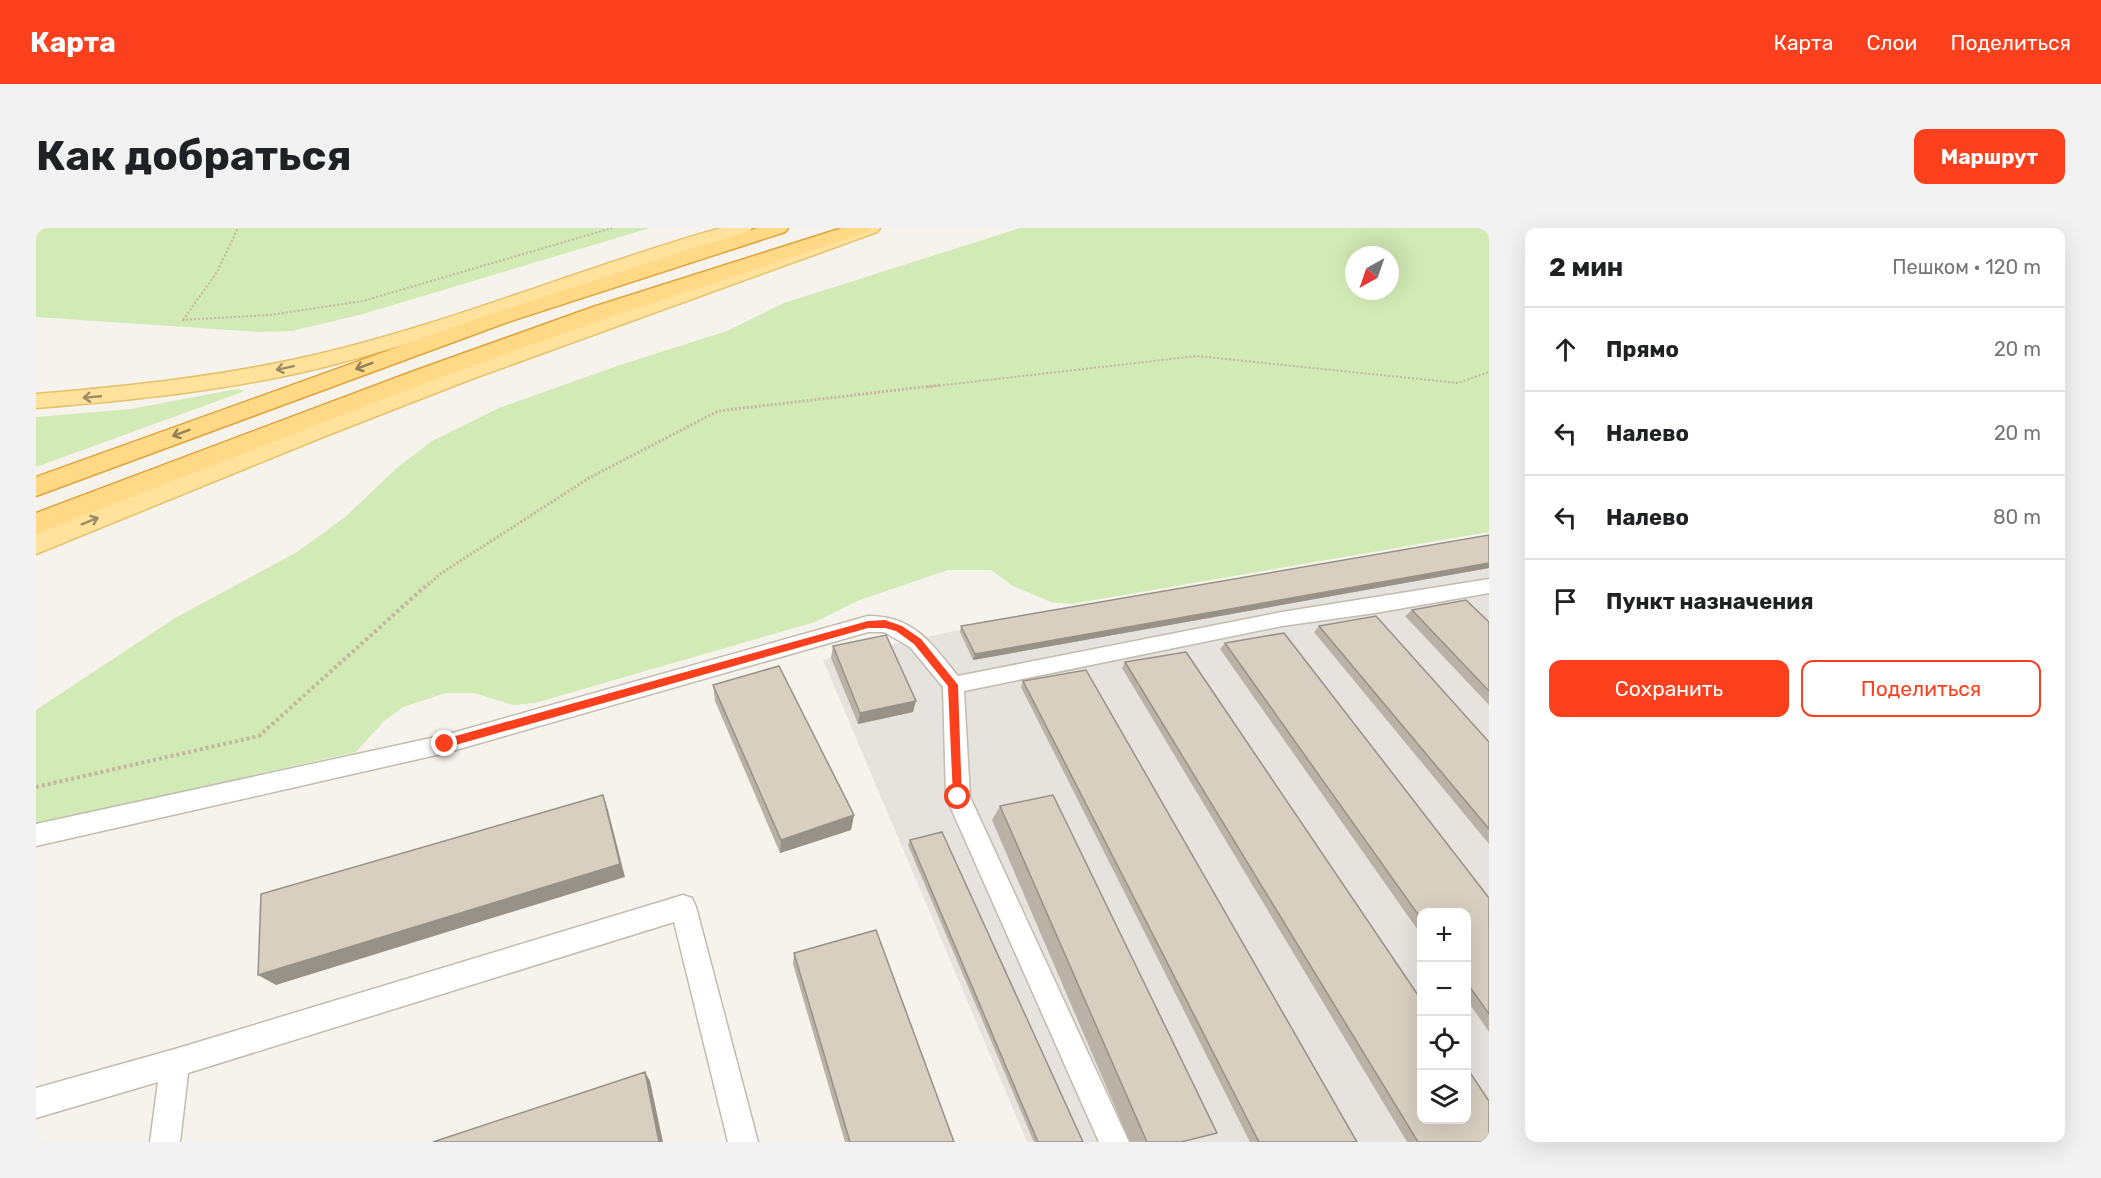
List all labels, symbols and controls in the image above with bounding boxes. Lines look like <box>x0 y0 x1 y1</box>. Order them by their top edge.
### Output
text: Карта <box>30 26 116 59</box>
text: Карта <box>1773 30 1833 55</box>
text: Слои <box>1866 30 1917 55</box>
text: Поделиться <box>1950 30 2071 55</box>
button: Маршрут <box>1914 129 2065 184</box>
text: Как добраться <box>36 131 352 181</box>
north arrow <box>1345 246 1399 300</box>
text: 2 мин <box>1549 252 1623 283</box>
text: Пешком · 120 m <box>1892 255 2041 279</box>
icon: ahead <box>1549 333 1582 366</box>
text: Прямо <box>1606 336 1679 363</box>
text: 20 m <box>1994 337 2041 361</box>
one-way arrow <box>355 362 374 373</box>
one-way arrow <box>275 363 295 374</box>
one-way arrow <box>83 392 102 403</box>
icon: left <box>1549 417 1582 450</box>
text: Налево <box>1606 420 1689 447</box>
text: 20 m <box>1994 421 2041 445</box>
one-way arrow <box>172 428 191 439</box>
icon: left <box>1549 501 1582 534</box>
text: Налево <box>1606 504 1689 531</box>
text: 80 m <box>1993 505 2041 529</box>
one-way arrow <box>80 515 99 526</box>
icon: arrive <box>1549 585 1582 618</box>
text: Пункт назначения <box>1606 588 1814 615</box>
button: Сохранить <box>1549 660 1789 717</box>
button: Поделиться <box>1801 660 2041 717</box>
route end <box>431 730 457 756</box>
route start <box>944 783 970 809</box>
map controls <box>1417 908 1471 1124</box>
button: + <box>1417 908 1471 962</box>
button: − <box>1417 962 1471 1016</box>
button: locate <box>1417 1016 1471 1070</box>
button: layers <box>1417 1070 1471 1124</box>

